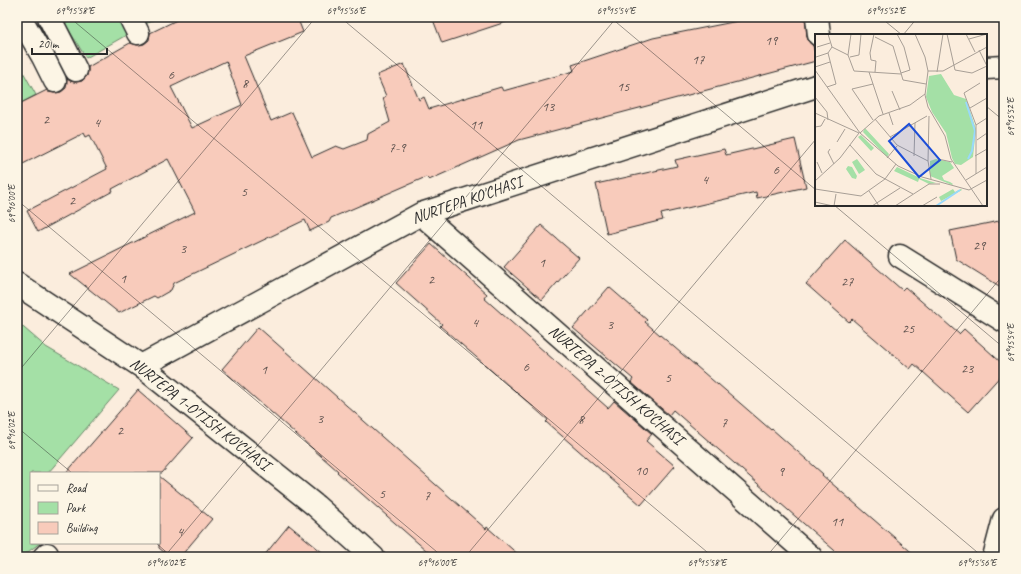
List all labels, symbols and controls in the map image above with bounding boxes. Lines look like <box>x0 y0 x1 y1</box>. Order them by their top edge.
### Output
text: 69°15'58"E <box>56 4 96 17</box>
text: 69°15'56"E <box>327 4 367 17</box>
text: 69°15'54"E <box>597 4 637 17</box>
text: 69°15'52"E <box>867 4 907 17</box>
scale bar <box>32 30 107 56</box>
house number: 19 <box>765 32 779 49</box>
inset map <box>815 34 987 206</box>
text: 20 m <box>38 36 60 52</box>
house number: 17 <box>692 51 705 68</box>
house number: 6 <box>168 66 175 83</box>
house number: 8 <box>242 75 250 92</box>
house number: 15 <box>617 78 630 95</box>
text: 69°15'52"E <box>1004 96 1017 136</box>
house number: 13 <box>542 98 556 115</box>
house number: 2 <box>43 111 51 128</box>
house number: 4 <box>94 114 102 131</box>
house number: 11 <box>470 116 483 133</box>
house number: 7-9 <box>388 139 407 156</box>
house number: 6 <box>773 161 780 178</box>
street label: NURTEPA KO'CHASI <box>409 171 528 228</box>
house number: 4 <box>702 171 710 188</box>
text: 69°16'00"E <box>5 183 18 223</box>
house number: 5 <box>241 183 248 200</box>
house number: 2 <box>69 192 77 209</box>
house number: 29 <box>973 237 987 254</box>
house number: 3 <box>180 240 188 257</box>
house number: 1 <box>539 254 546 271</box>
house number: 1 <box>120 270 127 287</box>
house number: 2 <box>428 271 436 288</box>
house number: 27 <box>841 273 854 290</box>
house number: 4 <box>472 314 480 331</box>
house number: 3 <box>607 316 615 333</box>
house number: 25 <box>902 320 915 337</box>
street label: NURTEPA 2-O'TISH KO'CHASI <box>544 321 690 451</box>
text: 69°15'54"E <box>1004 322 1017 362</box>
street label: NURTEPA 1-O'TISH KO'CHASI <box>126 353 277 477</box>
house number: 6 <box>523 358 530 375</box>
house number: 23 <box>961 360 975 377</box>
house number: 1 <box>261 361 268 378</box>
house number: 5 <box>665 369 672 386</box>
text: 69°16'02"E <box>5 410 18 450</box>
house number: 3 <box>317 410 325 427</box>
house number: 8 <box>578 411 586 428</box>
house number: 7 <box>721 414 728 431</box>
house number: 2 <box>117 422 125 439</box>
house number: 10 <box>635 462 649 479</box>
house number: 9 <box>778 463 786 480</box>
legend <box>30 472 160 544</box>
text: Road <box>66 480 88 496</box>
house number: 5 <box>379 485 386 502</box>
house number: 7 <box>424 487 431 504</box>
text: Park <box>66 500 87 516</box>
house number: 11 <box>831 513 844 530</box>
text: Building <box>66 520 98 536</box>
house number: 4 <box>177 523 185 540</box>
text: 69°16'02"E <box>147 556 187 569</box>
text: 69°16'00"E <box>418 556 458 569</box>
text: 69°15'58"E <box>688 556 728 569</box>
text: 69°15'56"E <box>958 556 998 569</box>

